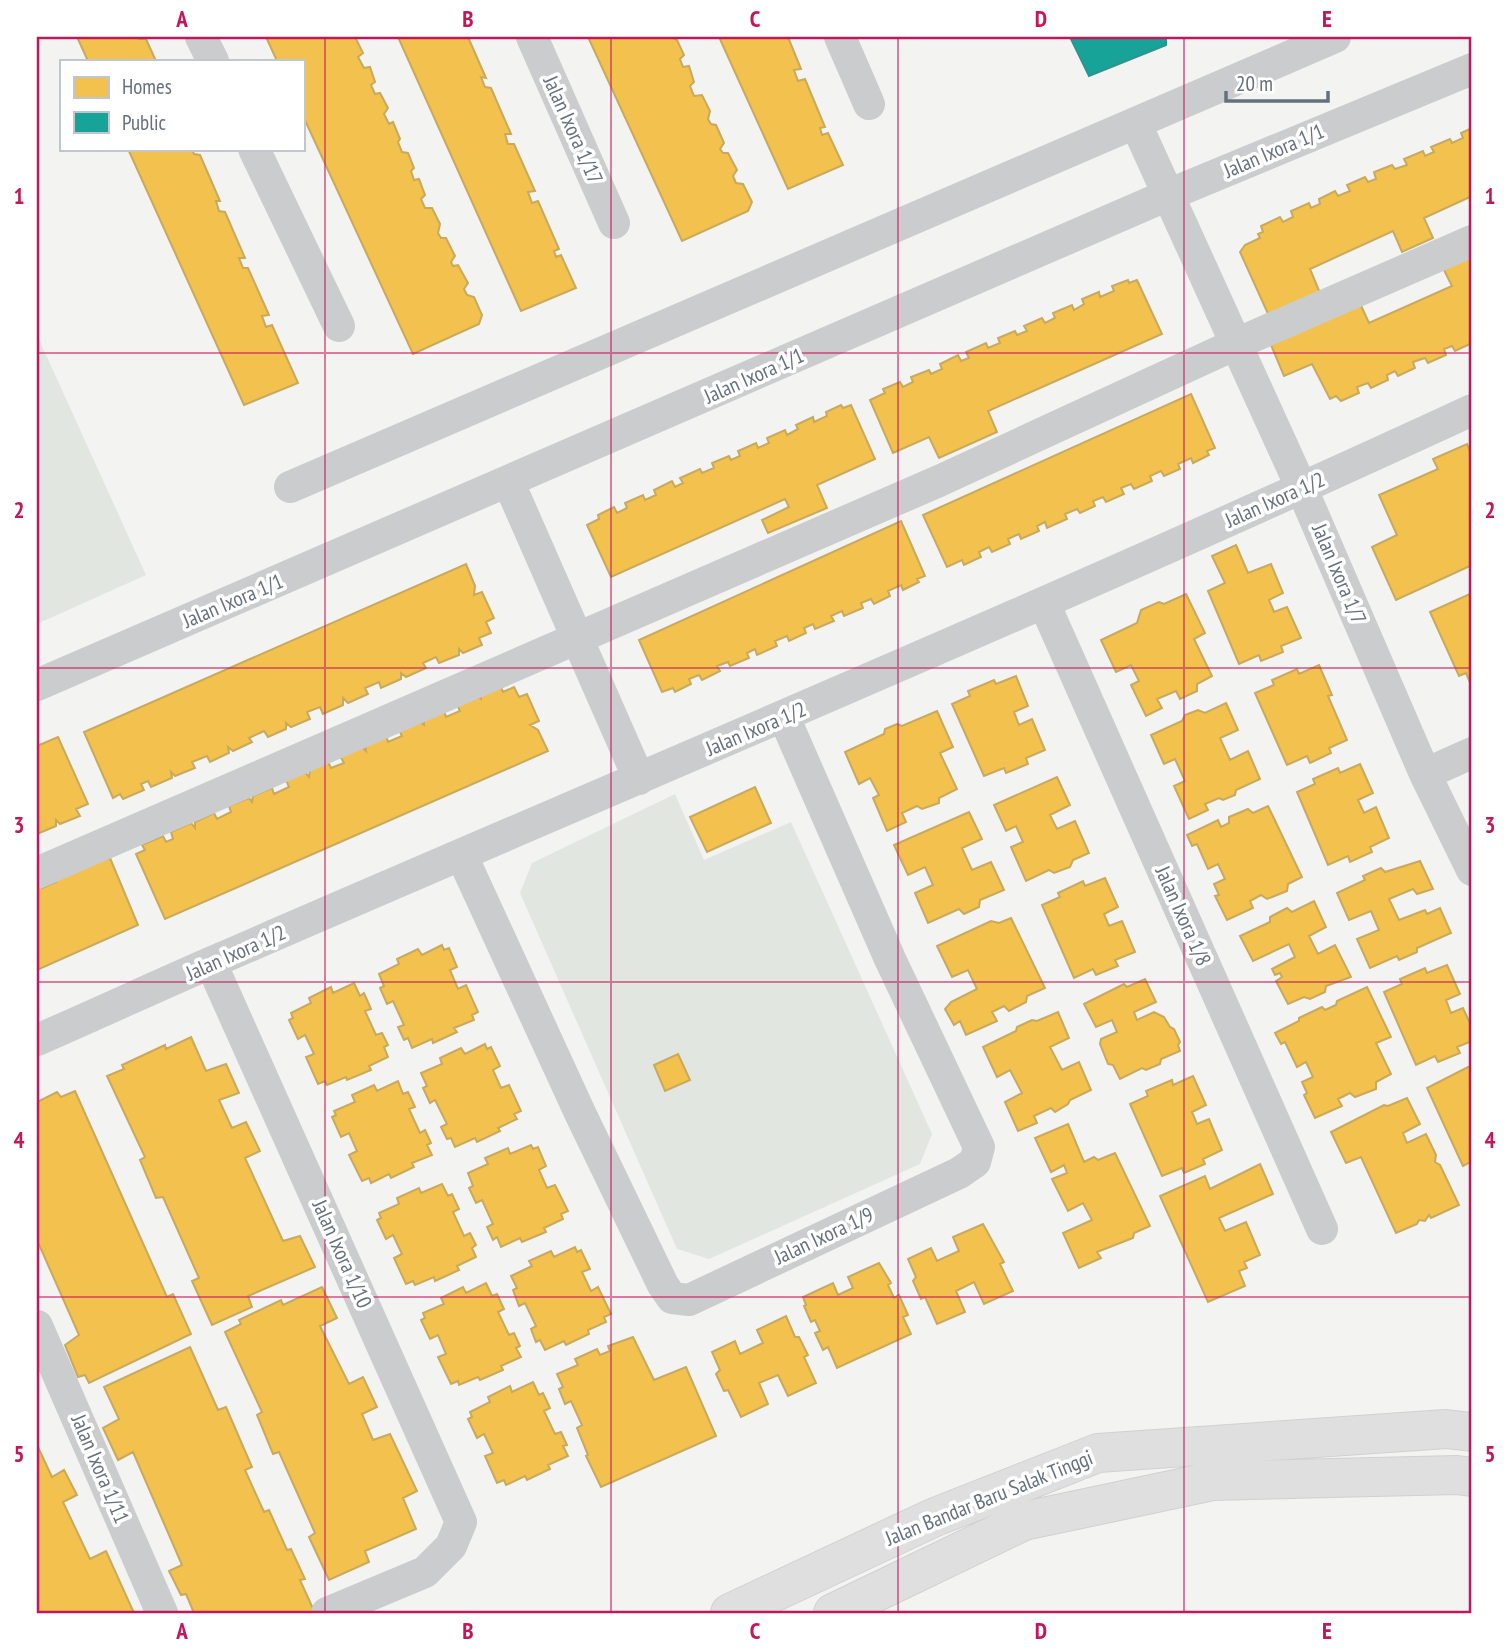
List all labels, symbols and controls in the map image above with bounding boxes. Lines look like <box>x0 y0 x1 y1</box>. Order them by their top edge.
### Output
text: A <box>175 4 188 33</box>
text: B <box>462 4 474 33</box>
text: C <box>750 4 761 33</box>
text: D <box>1035 4 1047 33</box>
text: E <box>1322 4 1332 33</box>
legend <box>60 60 304 150</box>
scale bar <box>1226 60 1327 104</box>
street label: Jalan Ixora 1/17 <box>537 70 609 188</box>
text: 20 m <box>1236 70 1273 97</box>
text: Homes <box>122 73 172 100</box>
text: Public <box>122 109 167 136</box>
street label: Jalan Ixora 1/1 <box>1219 117 1328 184</box>
text: 1 <box>14 181 25 210</box>
text: 1 <box>1485 181 1496 210</box>
street label: Jalan Ixora 1/1 <box>699 342 808 410</box>
street label: Jalan Ixora 1/2 <box>1220 466 1329 534</box>
text: 2 <box>14 495 25 524</box>
text: 2 <box>1485 495 1496 524</box>
street label: Jalan Ixora 1/7 <box>1306 519 1373 628</box>
street label: Jalan Ixora 1/1 <box>178 567 287 634</box>
street label: Jalan Ixora 1/2 <box>701 695 810 762</box>
text: 3 <box>14 810 25 839</box>
text: 3 <box>1485 810 1496 839</box>
street label: Jalan Ixora 1/8 <box>1149 861 1217 970</box>
street label: Jalan Ixora 1/2 <box>181 919 290 987</box>
text: 4 <box>14 1125 25 1154</box>
text: 4 <box>1485 1125 1496 1154</box>
street label: Jalan Ixora 1/10 <box>306 1194 378 1312</box>
street label: Jalan Ixora 1/9 <box>769 1201 878 1271</box>
street label: Jalan Ixora 1/11 <box>65 1409 136 1527</box>
text: 5 <box>14 1439 25 1468</box>
text: 5 <box>1485 1439 1496 1468</box>
street label: Jalan Bandar Baru Salak Tinggi <box>880 1444 1096 1552</box>
text: A <box>175 1616 188 1645</box>
text: B <box>462 1616 474 1645</box>
text: C <box>750 1616 761 1645</box>
text: D <box>1035 1616 1047 1645</box>
text: E <box>1322 1616 1332 1645</box>

